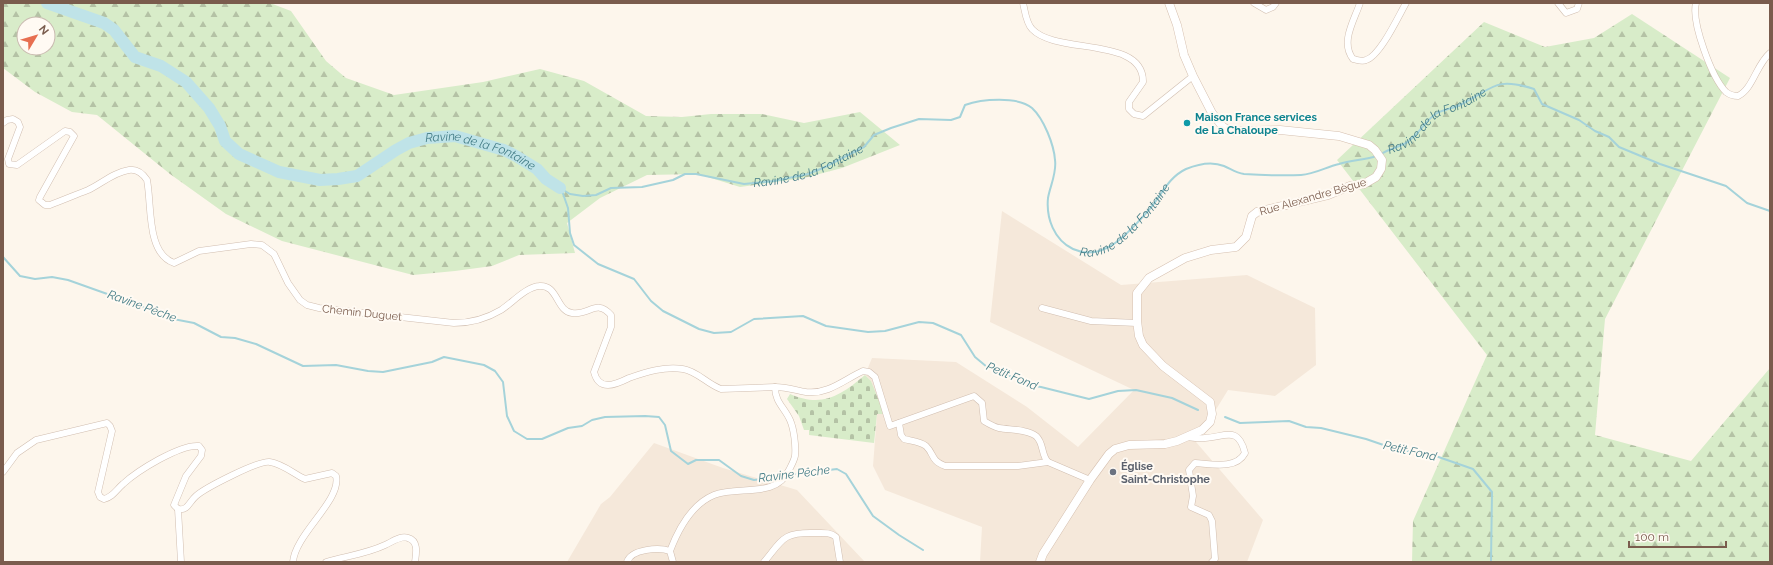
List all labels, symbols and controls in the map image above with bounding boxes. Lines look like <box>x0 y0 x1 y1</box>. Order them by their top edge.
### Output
north arrow <box>16 16 56 56</box>
text: N <box>36 23 51 37</box>
water label: Ravine de la Fontaine <box>1386 84 1489 157</box>
place label: Maison France services de La Chaloupe <box>1195 111 1317 137</box>
marker: Maison France services de La Chaloupe <box>1182 118 1192 128</box>
water label: Ravine de la Fontaine <box>425 129 538 174</box>
water label: Ravine de la Fontaine <box>753 141 866 190</box>
street label: Rue Alexandre Bègue <box>1258 175 1368 218</box>
water label: Ravine de la Fontaine <box>1079 180 1173 260</box>
water label: Ravine Pêche <box>106 287 179 325</box>
street label: Chemin Duguet <box>322 302 403 324</box>
water label: Petit Fond <box>984 359 1040 393</box>
water label: Petit Fond <box>1382 438 1439 464</box>
place label: Église Saint-Christophe <box>1121 459 1210 486</box>
water label: Ravine Pêche <box>757 463 831 485</box>
marker: Église Saint-Christophe <box>1108 467 1118 477</box>
scale bar <box>1629 523 1726 549</box>
text: 100 m <box>1635 530 1669 544</box>

